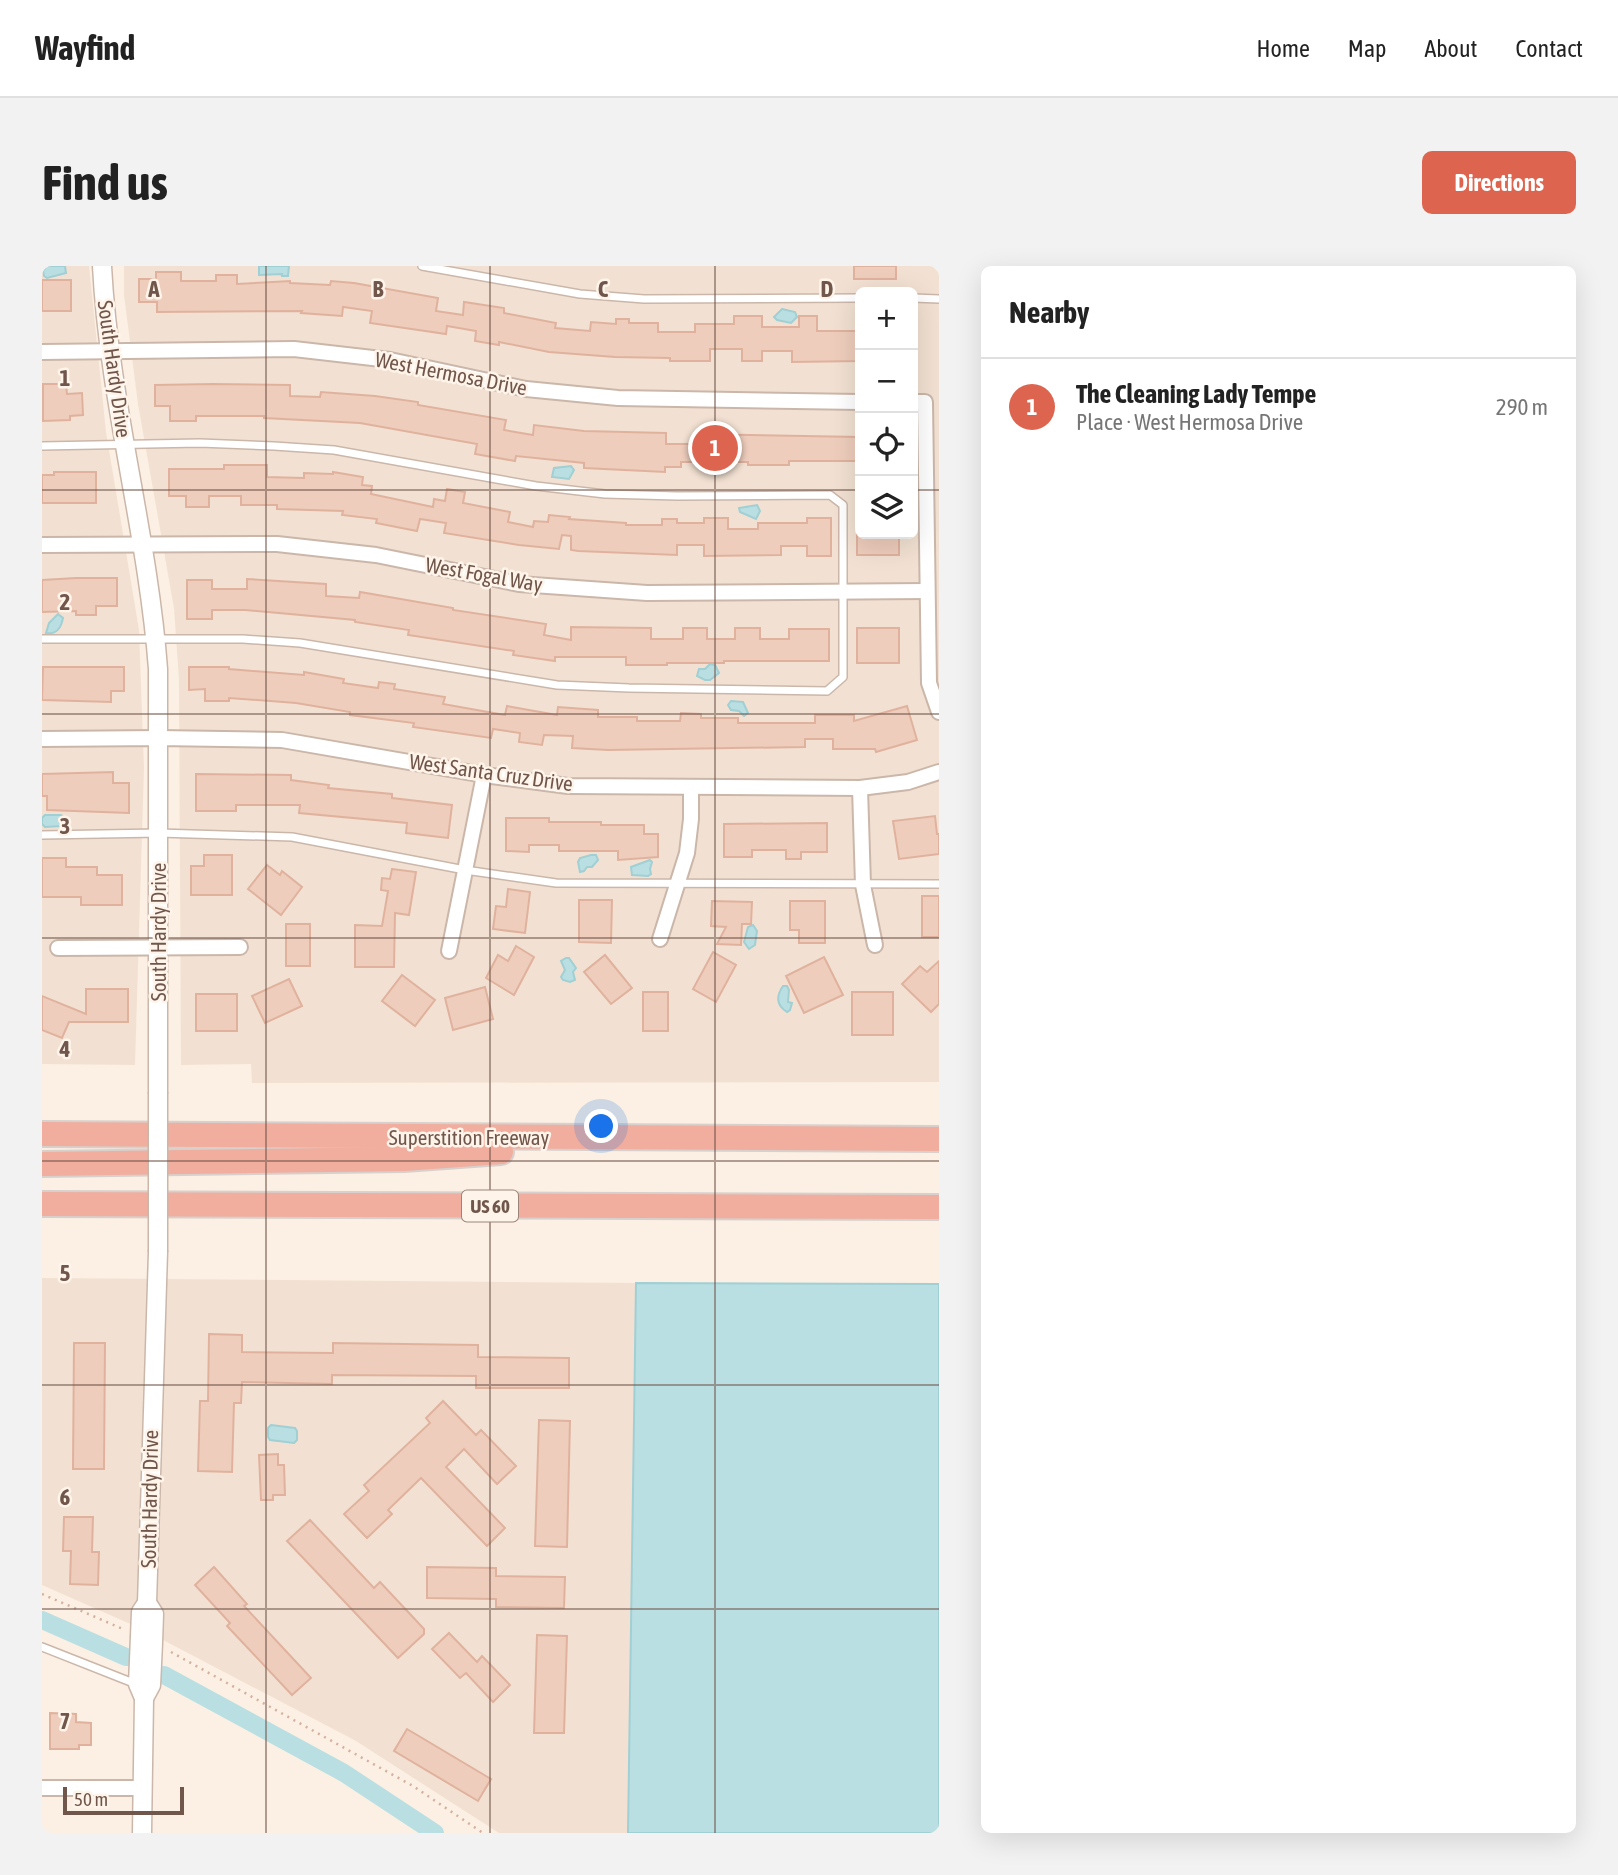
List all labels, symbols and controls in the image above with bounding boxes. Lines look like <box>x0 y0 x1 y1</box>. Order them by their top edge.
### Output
text: Wayfind <box>35 29 135 67</box>
text: Home <box>1256 35 1310 62</box>
text: Map <box>1348 35 1386 62</box>
text: About <box>1424 35 1477 62</box>
text: Contact <box>1515 35 1583 62</box>
button: Directions <box>1422 151 1576 214</box>
text: Find us <box>42 154 168 210</box>
text: A <box>147 276 160 302</box>
text: B <box>373 276 384 302</box>
text: C <box>598 276 609 302</box>
text: D <box>821 276 834 302</box>
map controls <box>855 287 918 539</box>
button: + <box>855 287 918 350</box>
text: Nearby <box>1009 295 1089 329</box>
street label: South Hardy Drive <box>93 299 137 439</box>
street label: West Hermosa Drive <box>373 347 529 400</box>
button: − <box>855 350 918 413</box>
text: 1 <box>60 365 71 391</box>
text: The Cleaning Lady Tempe <box>1076 379 1316 409</box>
text: 1 <box>1027 394 1037 420</box>
text: 290 m <box>1496 394 1548 420</box>
text: Place · West Hermosa Drive <box>1076 409 1303 435</box>
button: locate <box>855 413 918 476</box>
pin: 1 <box>692 422 738 474</box>
button: layers <box>855 476 918 539</box>
street label: West Fogal Way <box>424 552 545 596</box>
text: 2 <box>60 589 70 615</box>
street label: West Santa Cruz Drive <box>408 749 574 795</box>
text: 3 <box>60 813 70 839</box>
street label: South Hardy Drive <box>146 863 170 1001</box>
text: 4 <box>59 1036 71 1062</box>
your location <box>584 1109 618 1143</box>
street label: Superstition Freeway <box>389 1125 550 1149</box>
road number: US 60 <box>462 1190 518 1222</box>
text: 5 <box>60 1260 71 1286</box>
street label: South Hardy Drive <box>136 1430 162 1568</box>
text: 6 <box>60 1484 71 1510</box>
text: 7 <box>60 1708 70 1734</box>
scale bar <box>63 1784 184 1816</box>
text: 50 m <box>74 1788 108 1810</box>

